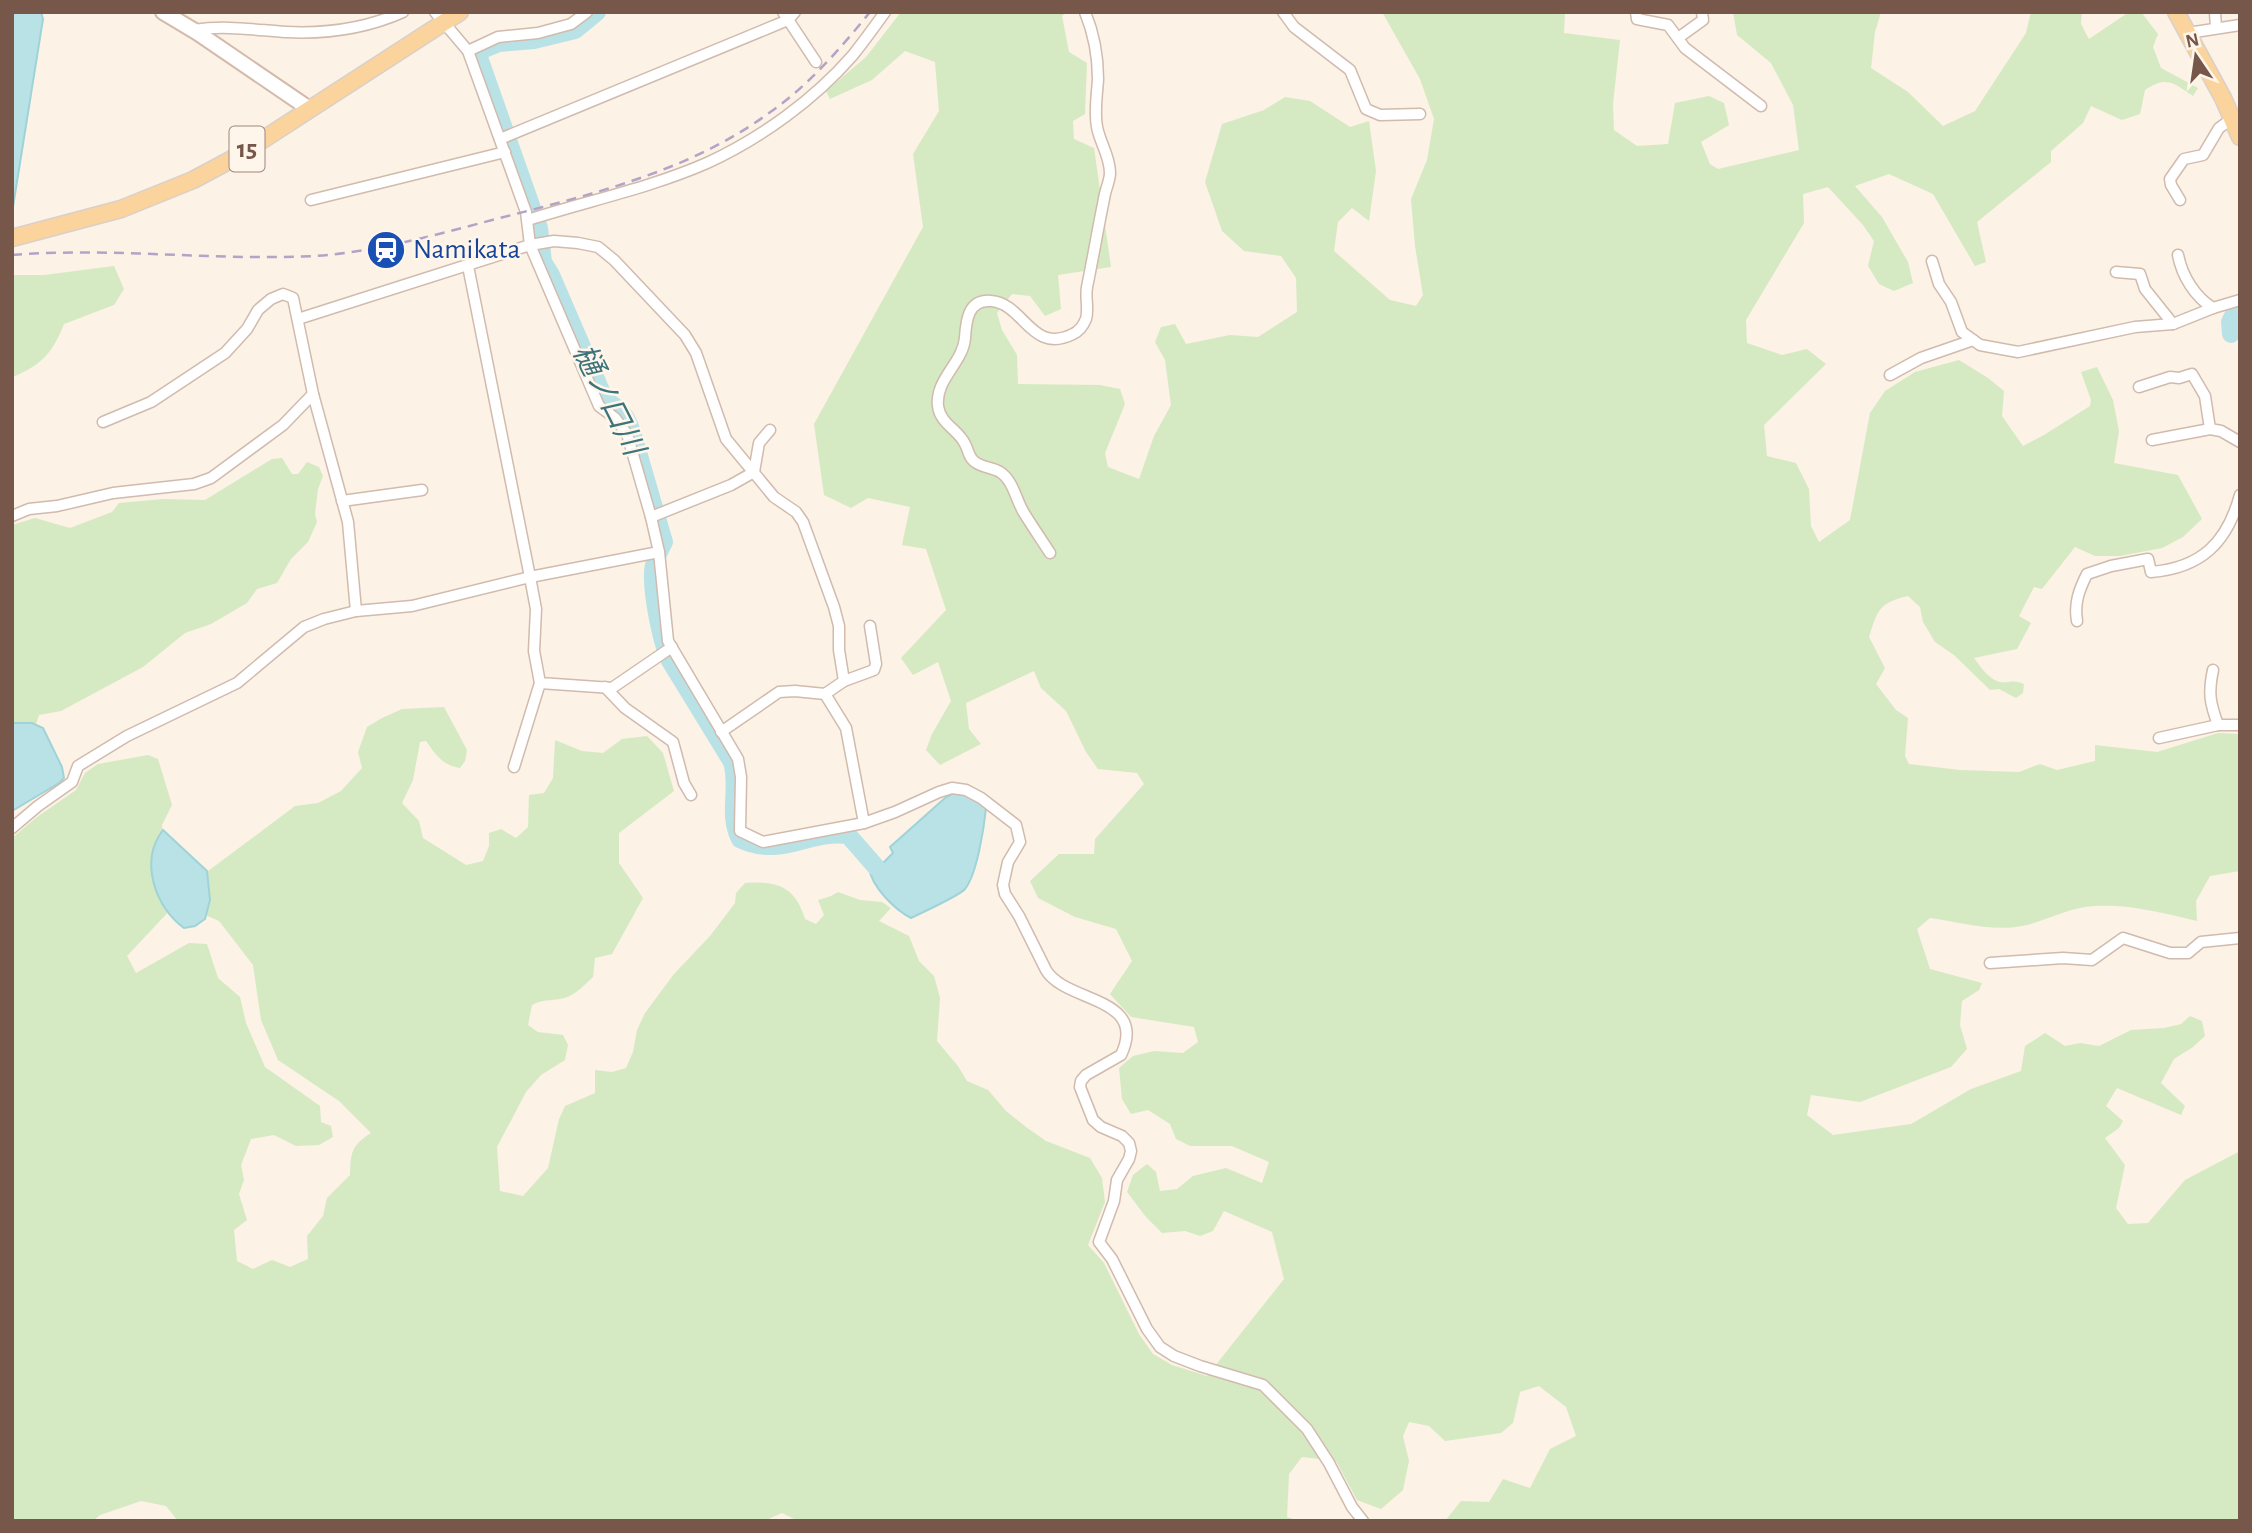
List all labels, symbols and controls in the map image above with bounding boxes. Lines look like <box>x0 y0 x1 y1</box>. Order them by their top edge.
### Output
north arrow <box>2161 21 2231 91</box>
text: N <box>2184 30 2201 52</box>
road number: 15 <box>230 126 264 172</box>
station icon: Namikata <box>365 229 407 271</box>
place label: Namikata <box>413 236 520 264</box>
water label: 樋ノ口川 <box>567 339 652 463</box>

